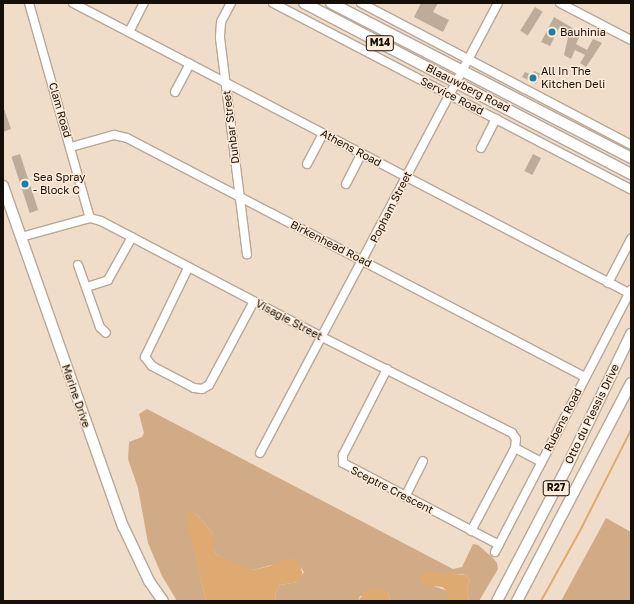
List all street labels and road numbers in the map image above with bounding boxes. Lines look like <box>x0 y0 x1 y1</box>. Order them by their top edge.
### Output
road number: M14 <box>365 35 395 51</box>
street label: Blaauwberg Road <box>424 61 512 115</box>
street label: Service Road <box>418 74 486 118</box>
street label: Clam Road <box>46 81 74 139</box>
street label: Dunbar Street <box>220 90 242 164</box>
street label: Athens Road <box>318 126 384 170</box>
street label: Popham Street <box>367 169 415 245</box>
street label: Birkenhead Road <box>288 218 374 270</box>
street label: Visagie Street <box>253 297 325 343</box>
street label: Otto du Plessis Drive <box>562 362 622 466</box>
street label: Marine Drive <box>59 363 93 429</box>
street label: Rubens Road <box>541 386 585 454</box>
street label: Sceptre Crescent <box>348 463 436 517</box>
road number: R27 <box>542 480 570 496</box>

